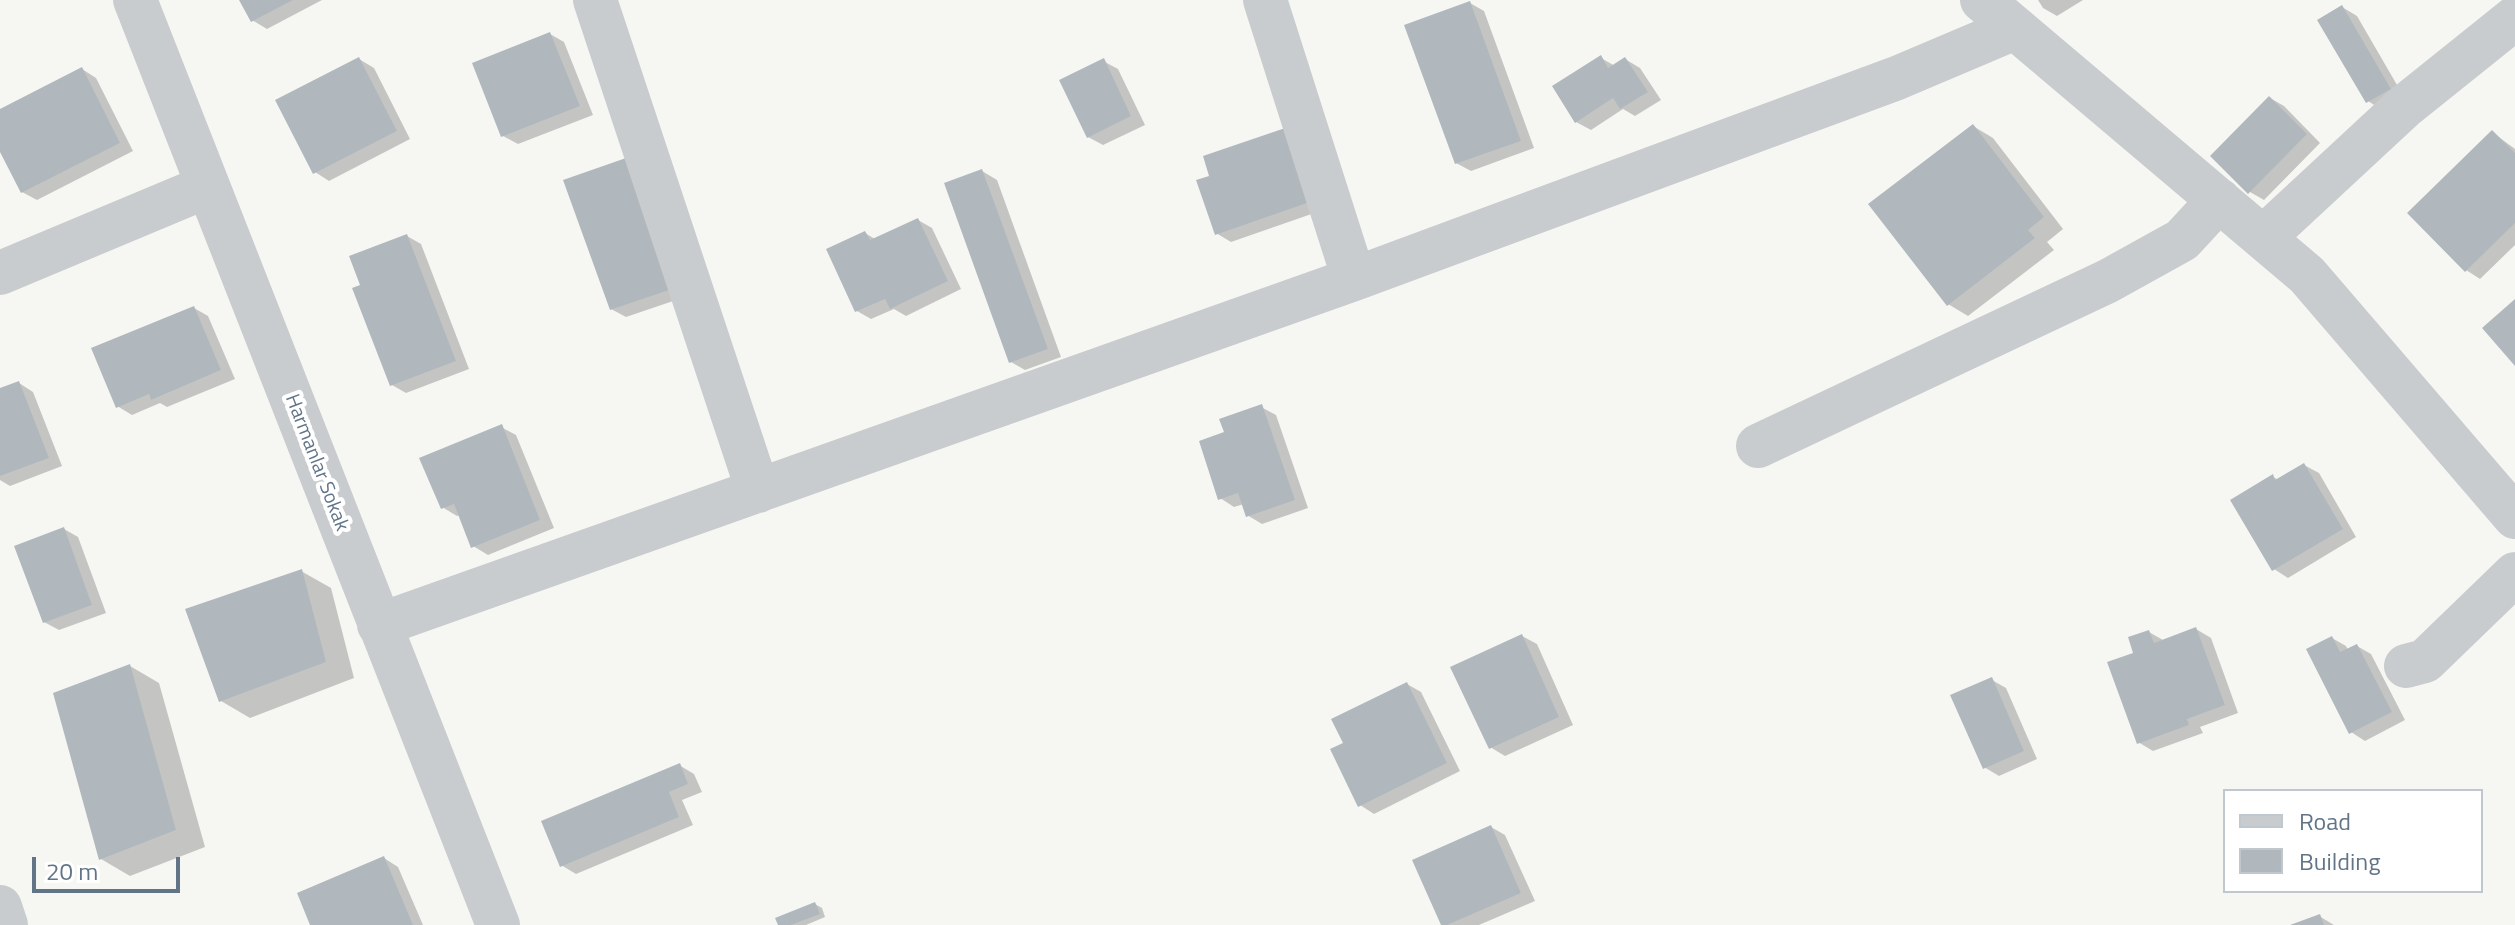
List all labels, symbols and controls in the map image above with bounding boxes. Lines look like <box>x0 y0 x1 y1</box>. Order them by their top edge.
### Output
street label: Harmanlar Sokak <box>279 391 353 535</box>
legend <box>2223 789 2483 893</box>
text: Road <box>2299 803 2351 839</box>
scale bar <box>36 841 184 891</box>
text: Building <box>2299 843 2381 879</box>
text: 20 m <box>46 853 98 889</box>

